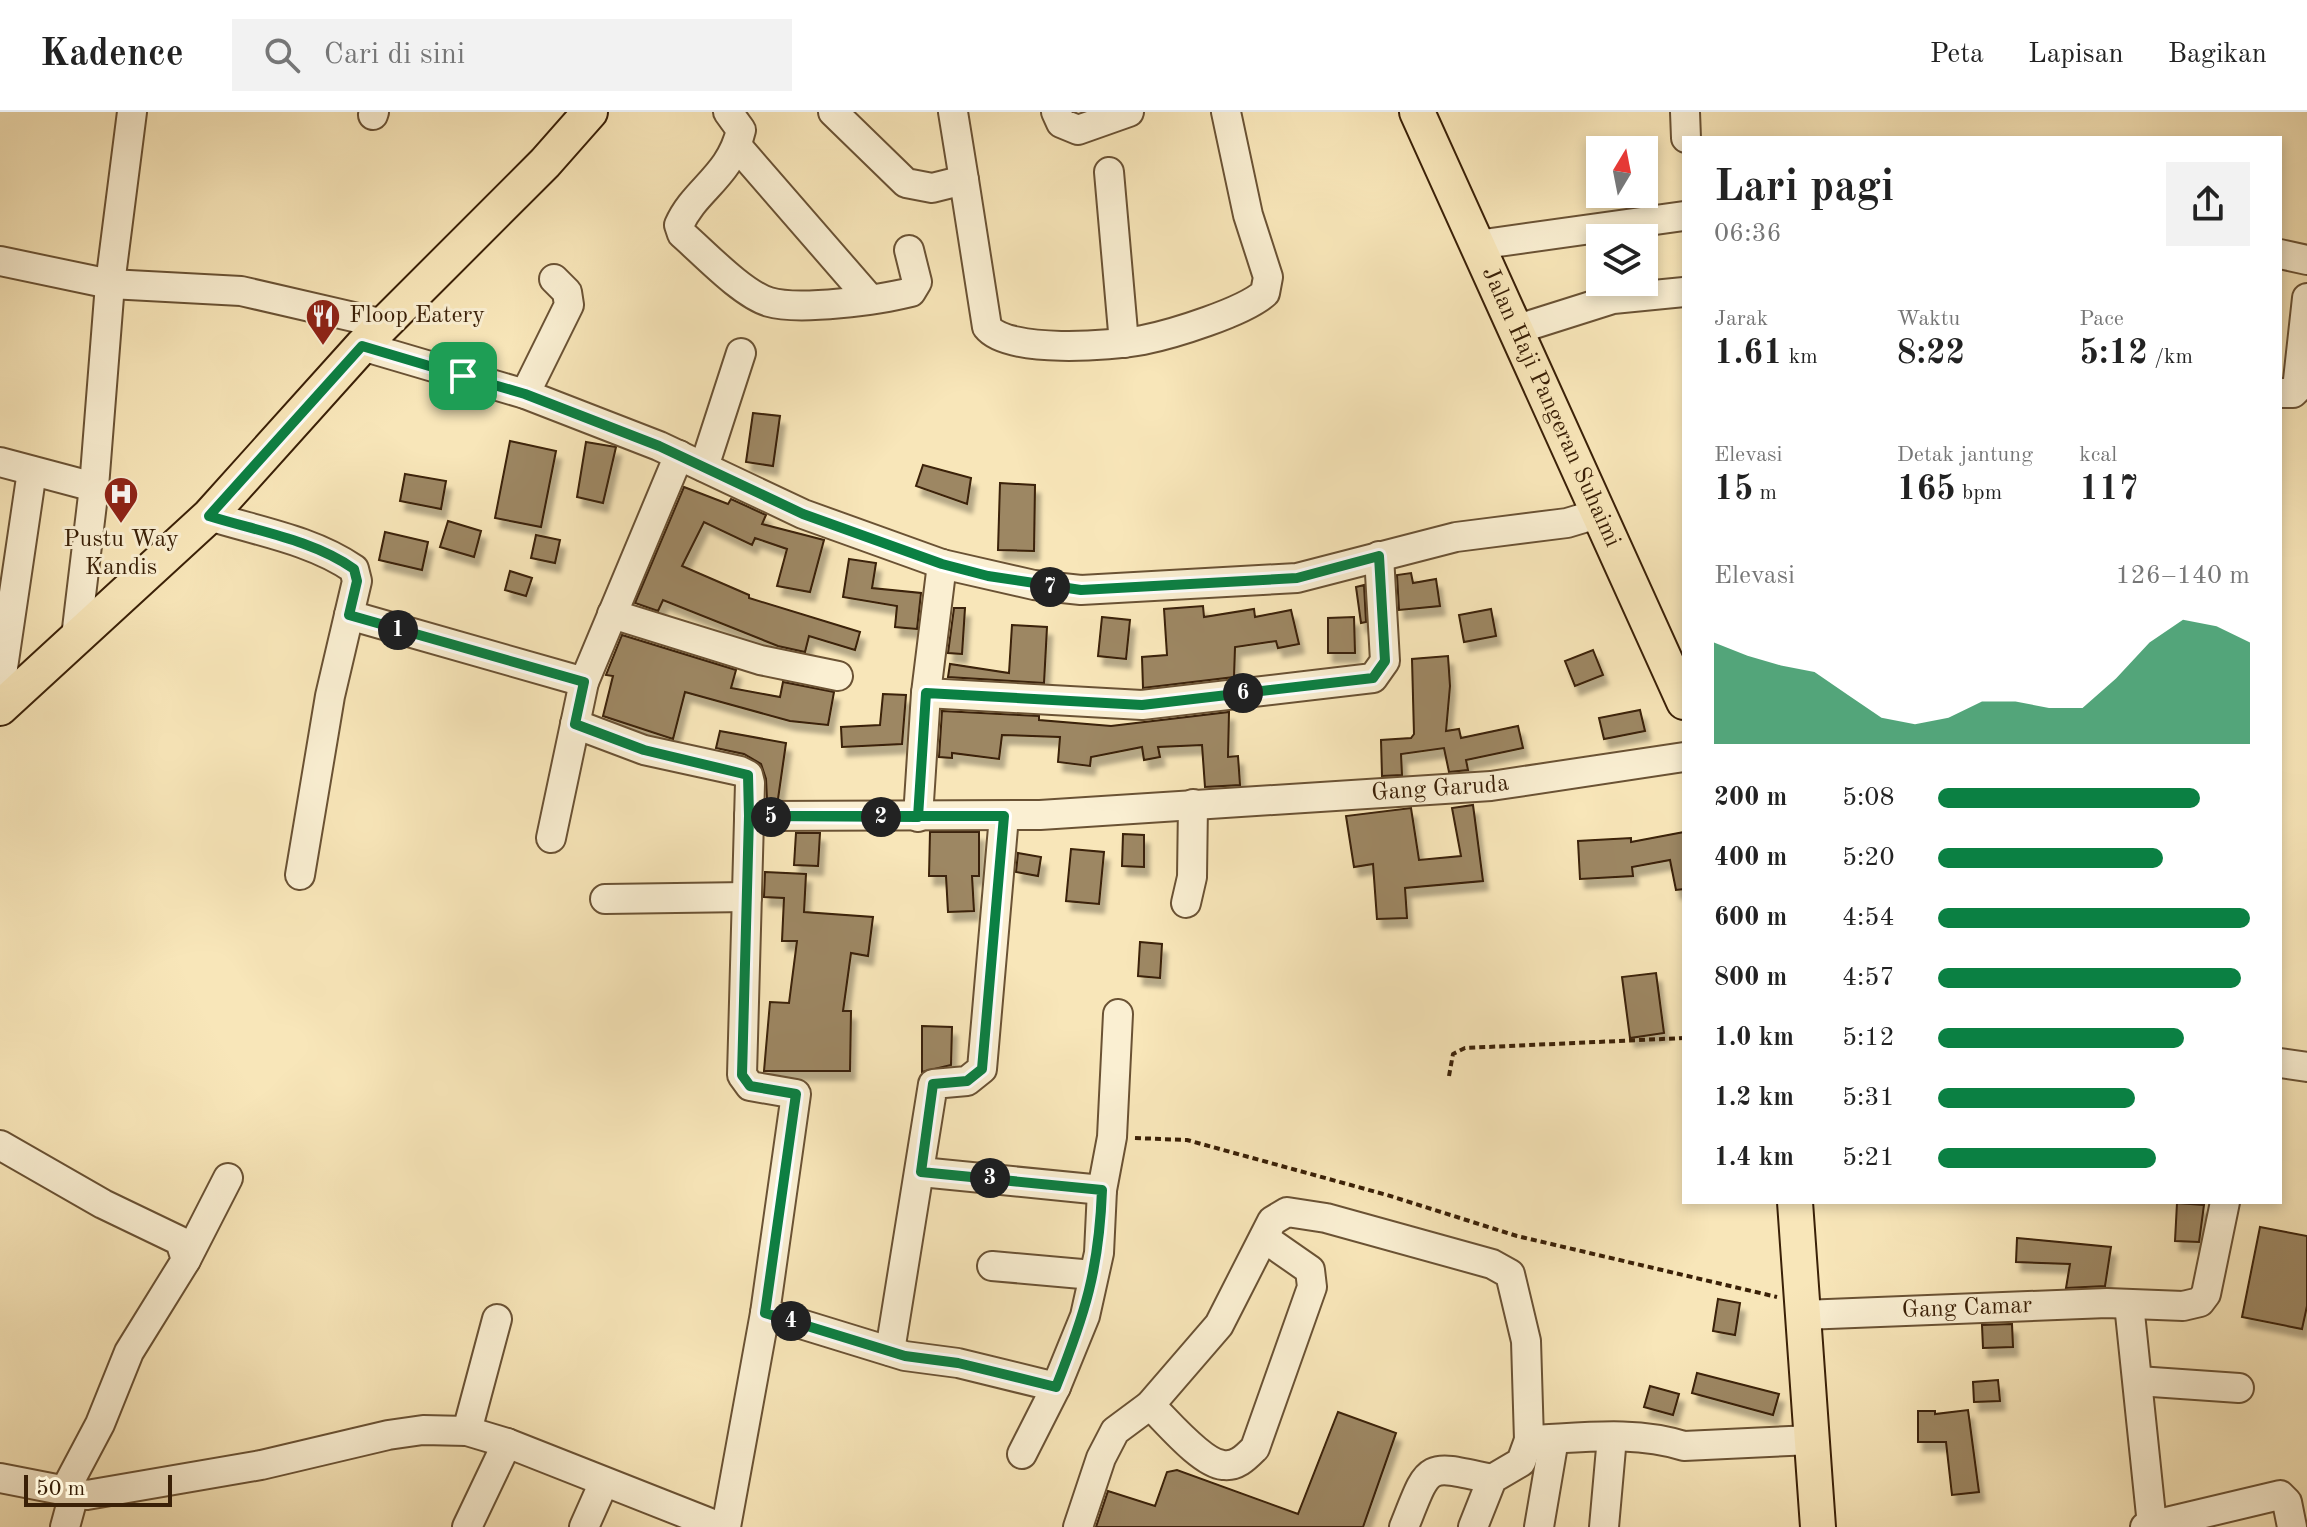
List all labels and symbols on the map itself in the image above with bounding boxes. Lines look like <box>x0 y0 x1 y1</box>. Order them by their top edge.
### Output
north arrow <box>1586 136 1658 208</box>
street label: Jalan Haji Pangeran Suhaimi <box>1477 263 1624 551</box>
restaurant icon: Floop Eatery <box>304 297 342 347</box>
place label: Floop Eatery <box>349 304 485 328</box>
pin <box>429 342 497 410</box>
hospital icon: Pustu Way Kandis <box>102 475 140 525</box>
place label: Pustu Way Kandis <box>63 528 179 580</box>
pin: 7 <box>1030 567 1070 607</box>
pin: 1 <box>378 610 418 650</box>
pin: 6 <box>1223 673 1263 713</box>
street label: Gang Garuda <box>1371 771 1511 806</box>
pin: 5 <box>751 797 791 837</box>
pin: 2 <box>861 797 901 837</box>
pin: 3 <box>970 1158 1010 1198</box>
street label: Gang Camar <box>1901 1294 2033 1323</box>
pin: 4 <box>771 1301 811 1341</box>
scale bar <box>24 1471 172 1507</box>

